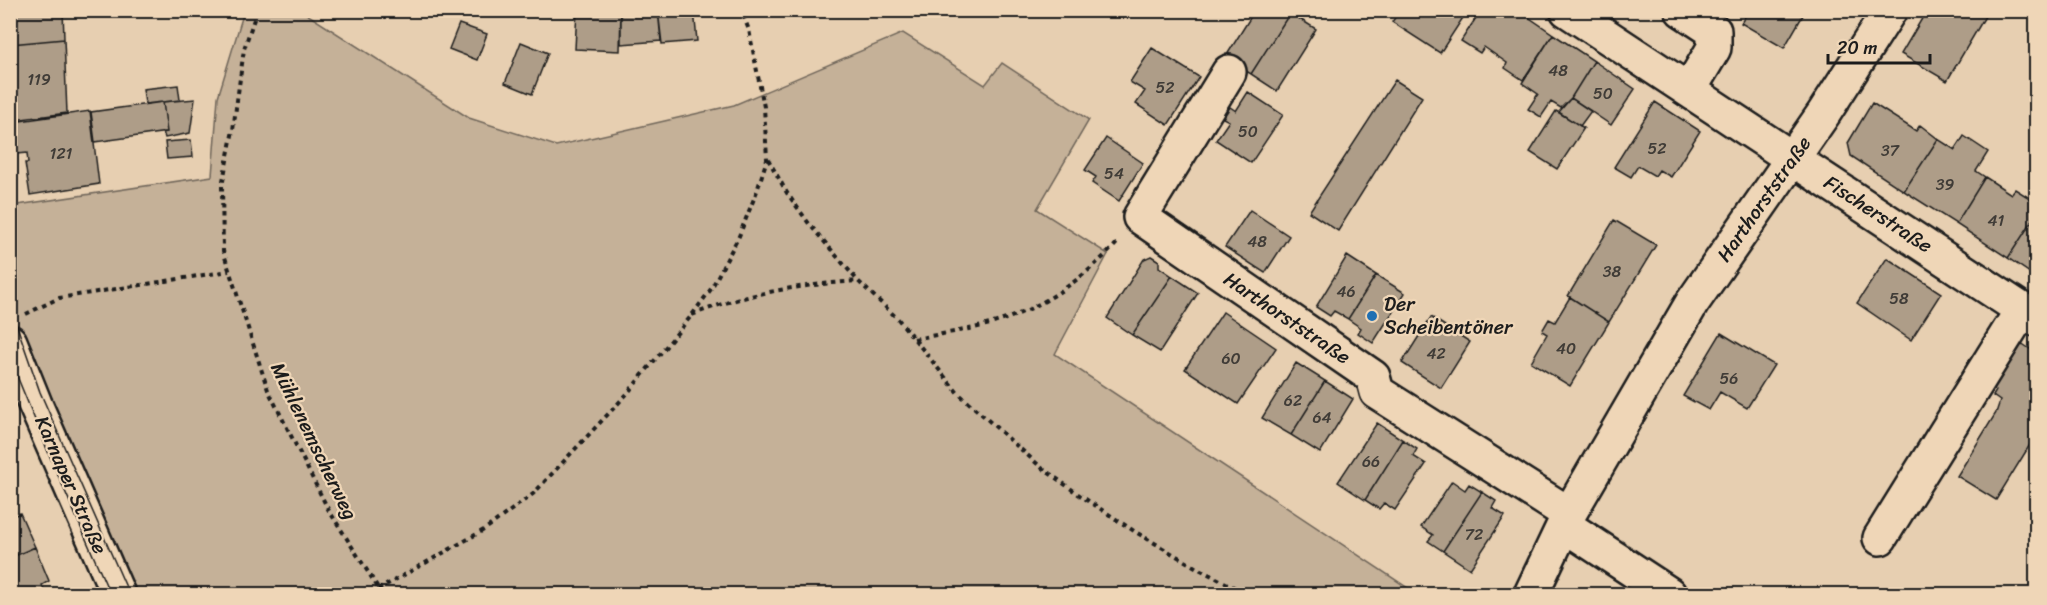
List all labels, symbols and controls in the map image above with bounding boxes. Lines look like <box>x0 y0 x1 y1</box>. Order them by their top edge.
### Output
scale bar <box>1828 27 1930 65</box>
text: 20 m <box>1837 32 1877 64</box>
house number: 48 <box>1548 56 1568 85</box>
house number: 119 <box>27 65 51 94</box>
house number: 52 <box>1155 73 1175 102</box>
house number: 50 <box>1593 79 1613 108</box>
house number: 50 <box>1238 117 1258 146</box>
street label: Harthorststraße <box>1707 129 1821 269</box>
house number: 52 <box>1647 134 1667 163</box>
house number: 37 <box>1881 136 1900 165</box>
house number: 121 <box>50 139 73 168</box>
house number: 54 <box>1104 159 1124 188</box>
street label: Fischerstraße <box>1816 166 1940 262</box>
house number: 39 <box>1936 170 1954 199</box>
house number: 41 <box>1988 206 2005 235</box>
house number: 48 <box>1247 227 1267 256</box>
house number: 38 <box>1603 257 1622 286</box>
street label: Harthorststraße <box>1216 262 1358 374</box>
house number: 46 <box>1336 277 1356 306</box>
house number: 58 <box>1889 284 1909 313</box>
place label: Der Scheibentöner <box>1384 287 1514 345</box>
marker: Der Scheibentöner <box>1365 309 1379 323</box>
house number: 40 <box>1556 334 1576 363</box>
house number: 42 <box>1426 339 1446 368</box>
house number: 60 <box>1221 344 1241 373</box>
street label: Mühlenemscherweg <box>261 356 367 526</box>
house number: 56 <box>1720 364 1738 393</box>
house number: 62 <box>1284 386 1302 415</box>
house number: 64 <box>1312 403 1332 432</box>
street label: Karnaper Straße <box>25 410 117 560</box>
house number: 66 <box>1362 447 1380 476</box>
house number: 72 <box>1465 520 1483 549</box>

